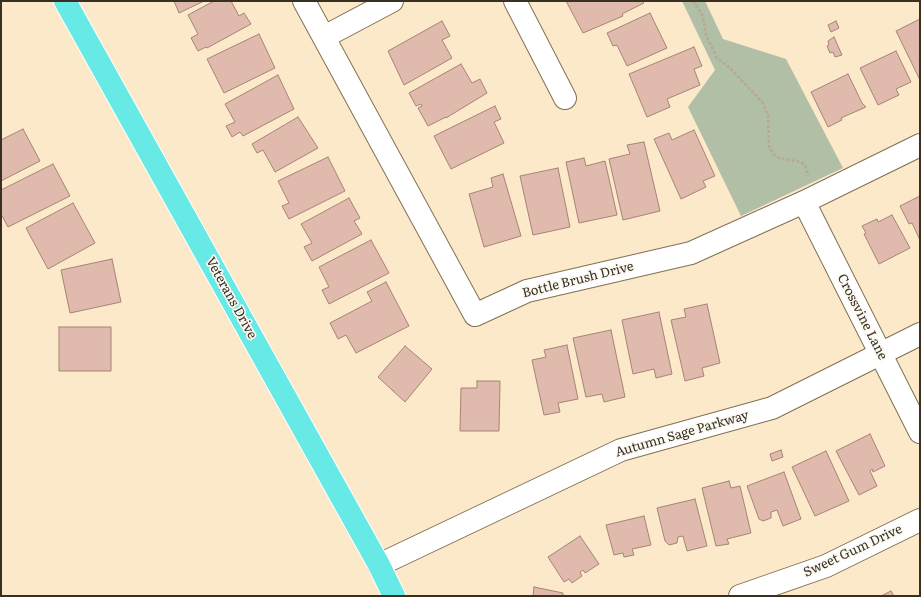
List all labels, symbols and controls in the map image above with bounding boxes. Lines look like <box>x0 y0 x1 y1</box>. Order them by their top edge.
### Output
street label: Veterans Drive <box>202 255 260 341</box>
street label: Bottle Brush Drive <box>521 259 635 301</box>
street label: Crossvine Lane <box>834 271 890 363</box>
street label: Autumn Sage Parkway <box>613 407 751 461</box>
street label: Sweet Gum Drive <box>801 521 905 581</box>

